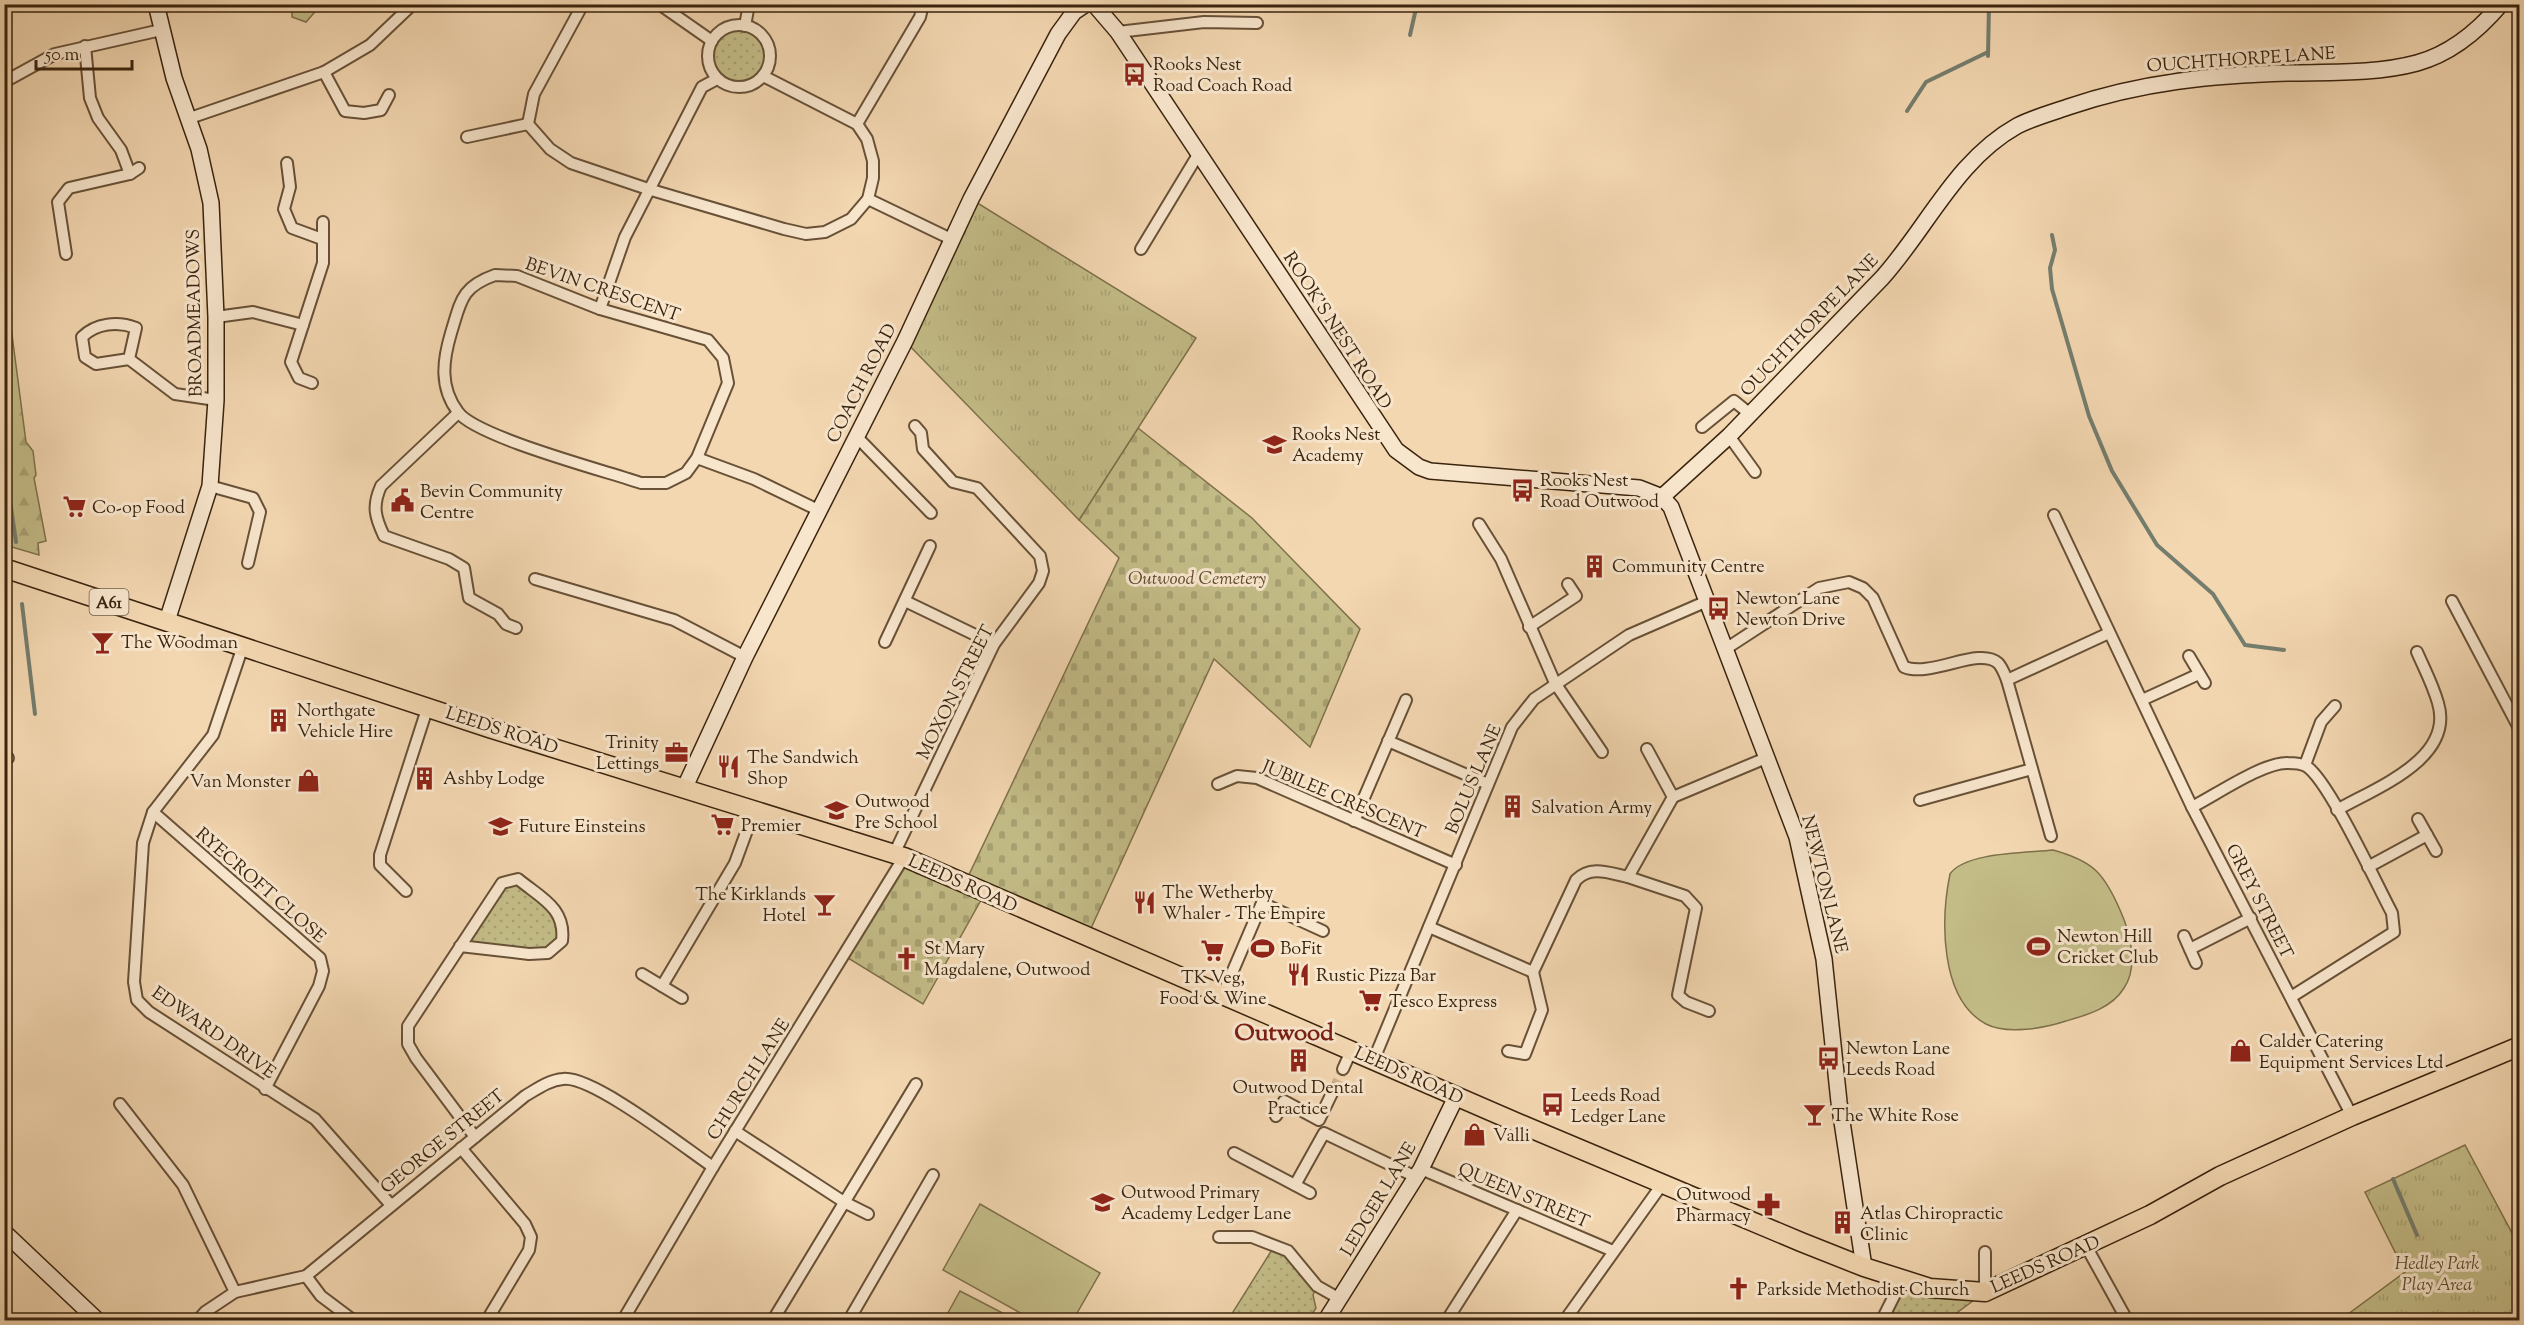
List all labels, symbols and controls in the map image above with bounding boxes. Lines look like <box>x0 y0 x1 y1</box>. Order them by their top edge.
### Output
scale bar <box>36 33 132 71</box>
street label: OUCHTHORPE LANE <box>2146 41 2337 81</box>
text: 50 m <box>44 43 80 69</box>
place label: Rooks Nest Road Coach Road <box>1153 53 1292 100</box>
bus stop icon: Rooks Nest Road Coach Road <box>1122 61 1148 87</box>
street label: BROADMEADOWS <box>182 229 210 397</box>
street label: ROOK'S NEST ROAD <box>1276 247 1397 415</box>
street label: OUCHTHORPE LANE <box>1735 249 1886 404</box>
street label: BEVIN CRESCENT <box>521 252 684 330</box>
street label: COACH ROAD <box>821 320 904 448</box>
place label: Rooks Nest Academy <box>1292 423 1380 470</box>
school or university icon: Rooks Nest Academy <box>1261 431 1287 457</box>
place label: Rooks Nest Road Outwood <box>1540 469 1659 516</box>
bus stop icon: Rooks Nest Road Outwood <box>1509 477 1535 503</box>
place label: Bevin Community Centre <box>420 480 563 527</box>
public building icon: Bevin Community Centre <box>389 488 415 514</box>
supermarket icon: Co-op Food <box>61 494 87 520</box>
place label: Co-op Food <box>92 496 185 522</box>
building icon: Community Centre <box>1581 553 1607 579</box>
place label: Community Centre <box>1612 555 1765 581</box>
park label: Outwood Cemetery <box>1128 567 1266 593</box>
place label: Newton Lane Newton Drive <box>1736 587 1845 634</box>
road number: A61 <box>90 589 128 615</box>
bus stop icon: Newton Lane Newton Drive <box>1705 595 1731 621</box>
street label: MOXON STREET <box>912 621 1002 765</box>
bar icon: The Woodman <box>90 629 116 655</box>
place label: The Woodman <box>121 631 239 657</box>
place label: Northgate Vehicle Hire <box>297 699 393 746</box>
street label: LEEDS ROAD <box>442 701 561 762</box>
building icon: Northgate Vehicle Hire <box>266 707 292 733</box>
street label: BOLUS LANE <box>1440 721 1510 839</box>
place label: Trinity Lettings <box>596 731 659 778</box>
office icon: Trinity Lettings <box>664 739 690 765</box>
place label: The Sandwich Shop <box>747 746 859 793</box>
restaurant icon: The Sandwich Shop <box>716 754 742 780</box>
street label: JUBILEE CRESCENT <box>1257 754 1429 847</box>
building icon: Ashby Lodge <box>412 765 438 791</box>
place label: Ashby Lodge <box>443 767 545 793</box>
shop icon: Van Monster <box>296 768 322 794</box>
place label: Van Monster <box>190 770 291 796</box>
place label: Outwood Pre School <box>855 790 938 837</box>
building icon: Salvation Army <box>1500 794 1526 820</box>
place label: Salvation Army <box>1531 796 1652 822</box>
school or university icon: Outwood Pre School <box>824 798 850 824</box>
supermarket icon: Premier <box>710 812 736 838</box>
school or university icon: Future Einsteins <box>488 813 514 839</box>
street label: NEWTON LANE <box>1793 813 1853 957</box>
place label: Premier <box>741 814 801 840</box>
place label: Future Einsteins <box>519 815 646 841</box>
street label: RYECROFT CLOSE <box>189 822 331 951</box>
street label: GREY STREET <box>2218 840 2299 964</box>
street label: LEEDS ROAD <box>903 849 1021 921</box>
place label: The Wetherby Whaler - The Empire <box>1162 881 1326 928</box>
place label: The Kirklands Hotel <box>695 883 806 930</box>
restaurant icon: The Wetherby Whaler - The Empire <box>1131 889 1157 915</box>
bar icon: The Kirklands Hotel <box>811 891 837 917</box>
place label: Newton Hill Cricket Club <box>2057 925 2158 972</box>
sports icon: Newton Hill Cricket Club <box>2026 933 2052 959</box>
sports icon: BoFit <box>1249 935 1275 961</box>
place label: St Mary Magdalene, Outwood <box>924 937 1090 984</box>
place label: BoFit <box>1280 937 1322 963</box>
supermarket icon: TK Veg, Food & Wine <box>1200 938 1226 964</box>
church icon: St Mary Magdalene, Outwood <box>893 945 919 971</box>
restaurant icon: Rustic Pizza Bar <box>1285 962 1311 988</box>
place label: Rustic Pizza Bar <box>1316 964 1436 990</box>
place label: TK Veg, Food & Wine <box>1159 966 1267 1013</box>
street label: EDWARD DRIVE <box>145 981 280 1086</box>
supermarket icon: Tesco Express <box>1358 988 1384 1014</box>
place label: Tesco Express <box>1389 990 1497 1016</box>
street label: CHURCH LANE <box>702 1014 798 1146</box>
district label: Outwood <box>1234 1017 1334 1051</box>
place label: Calder Catering Equipment Services Ltd <box>2259 1030 2444 1077</box>
place label: Newton Lane Leeds Road <box>1846 1037 1950 1084</box>
shop icon: Calder Catering Equipment Services Ltd <box>2228 1038 2254 1064</box>
street label: LEEDS ROAD <box>1349 1041 1467 1113</box>
bus stop icon: Newton Lane Leeds Road <box>1815 1045 1841 1071</box>
building icon: Outwood Dental Practice <box>1285 1048 1311 1074</box>
place label: Outwood Dental Practice <box>1232 1076 1364 1123</box>
street label: GEORGE STREET <box>375 1084 511 1201</box>
place label: Leeds Road Ledger Lane <box>1571 1084 1666 1131</box>
bus stop icon: Leeds Road Ledger Lane <box>1540 1092 1566 1118</box>
bar icon: The White Rose <box>1801 1102 1827 1128</box>
place label: The White Rose <box>1832 1104 1959 1130</box>
shop icon: Valli <box>1462 1122 1488 1148</box>
place label: Valli <box>1493 1124 1530 1150</box>
street label: LEDGER LANE <box>1335 1138 1424 1262</box>
street label: QUEEN STREET <box>1454 1157 1593 1236</box>
place label: Outwood Primary Academy Ledger Lane <box>1121 1181 1291 1228</box>
place label: Outwood Pharmacy <box>1676 1183 1751 1230</box>
school or university icon: Outwood Primary Academy Ledger Lane <box>1090 1189 1116 1215</box>
pharmacy icon: Outwood Pharmacy <box>1756 1191 1782 1217</box>
place label: Atlas Chiropractic Clinic <box>1860 1202 2004 1249</box>
building icon: Atlas Chiropractic Clinic <box>1829 1210 1855 1236</box>
street label: LEEDS ROAD <box>1987 1230 2105 1302</box>
park label: Hedley Park Play Area <box>2395 1252 2479 1299</box>
church icon: Parkside Methodist Church <box>1726 1276 1752 1302</box>
place label: Parkside Methodist Church <box>1757 1278 1970 1304</box>

